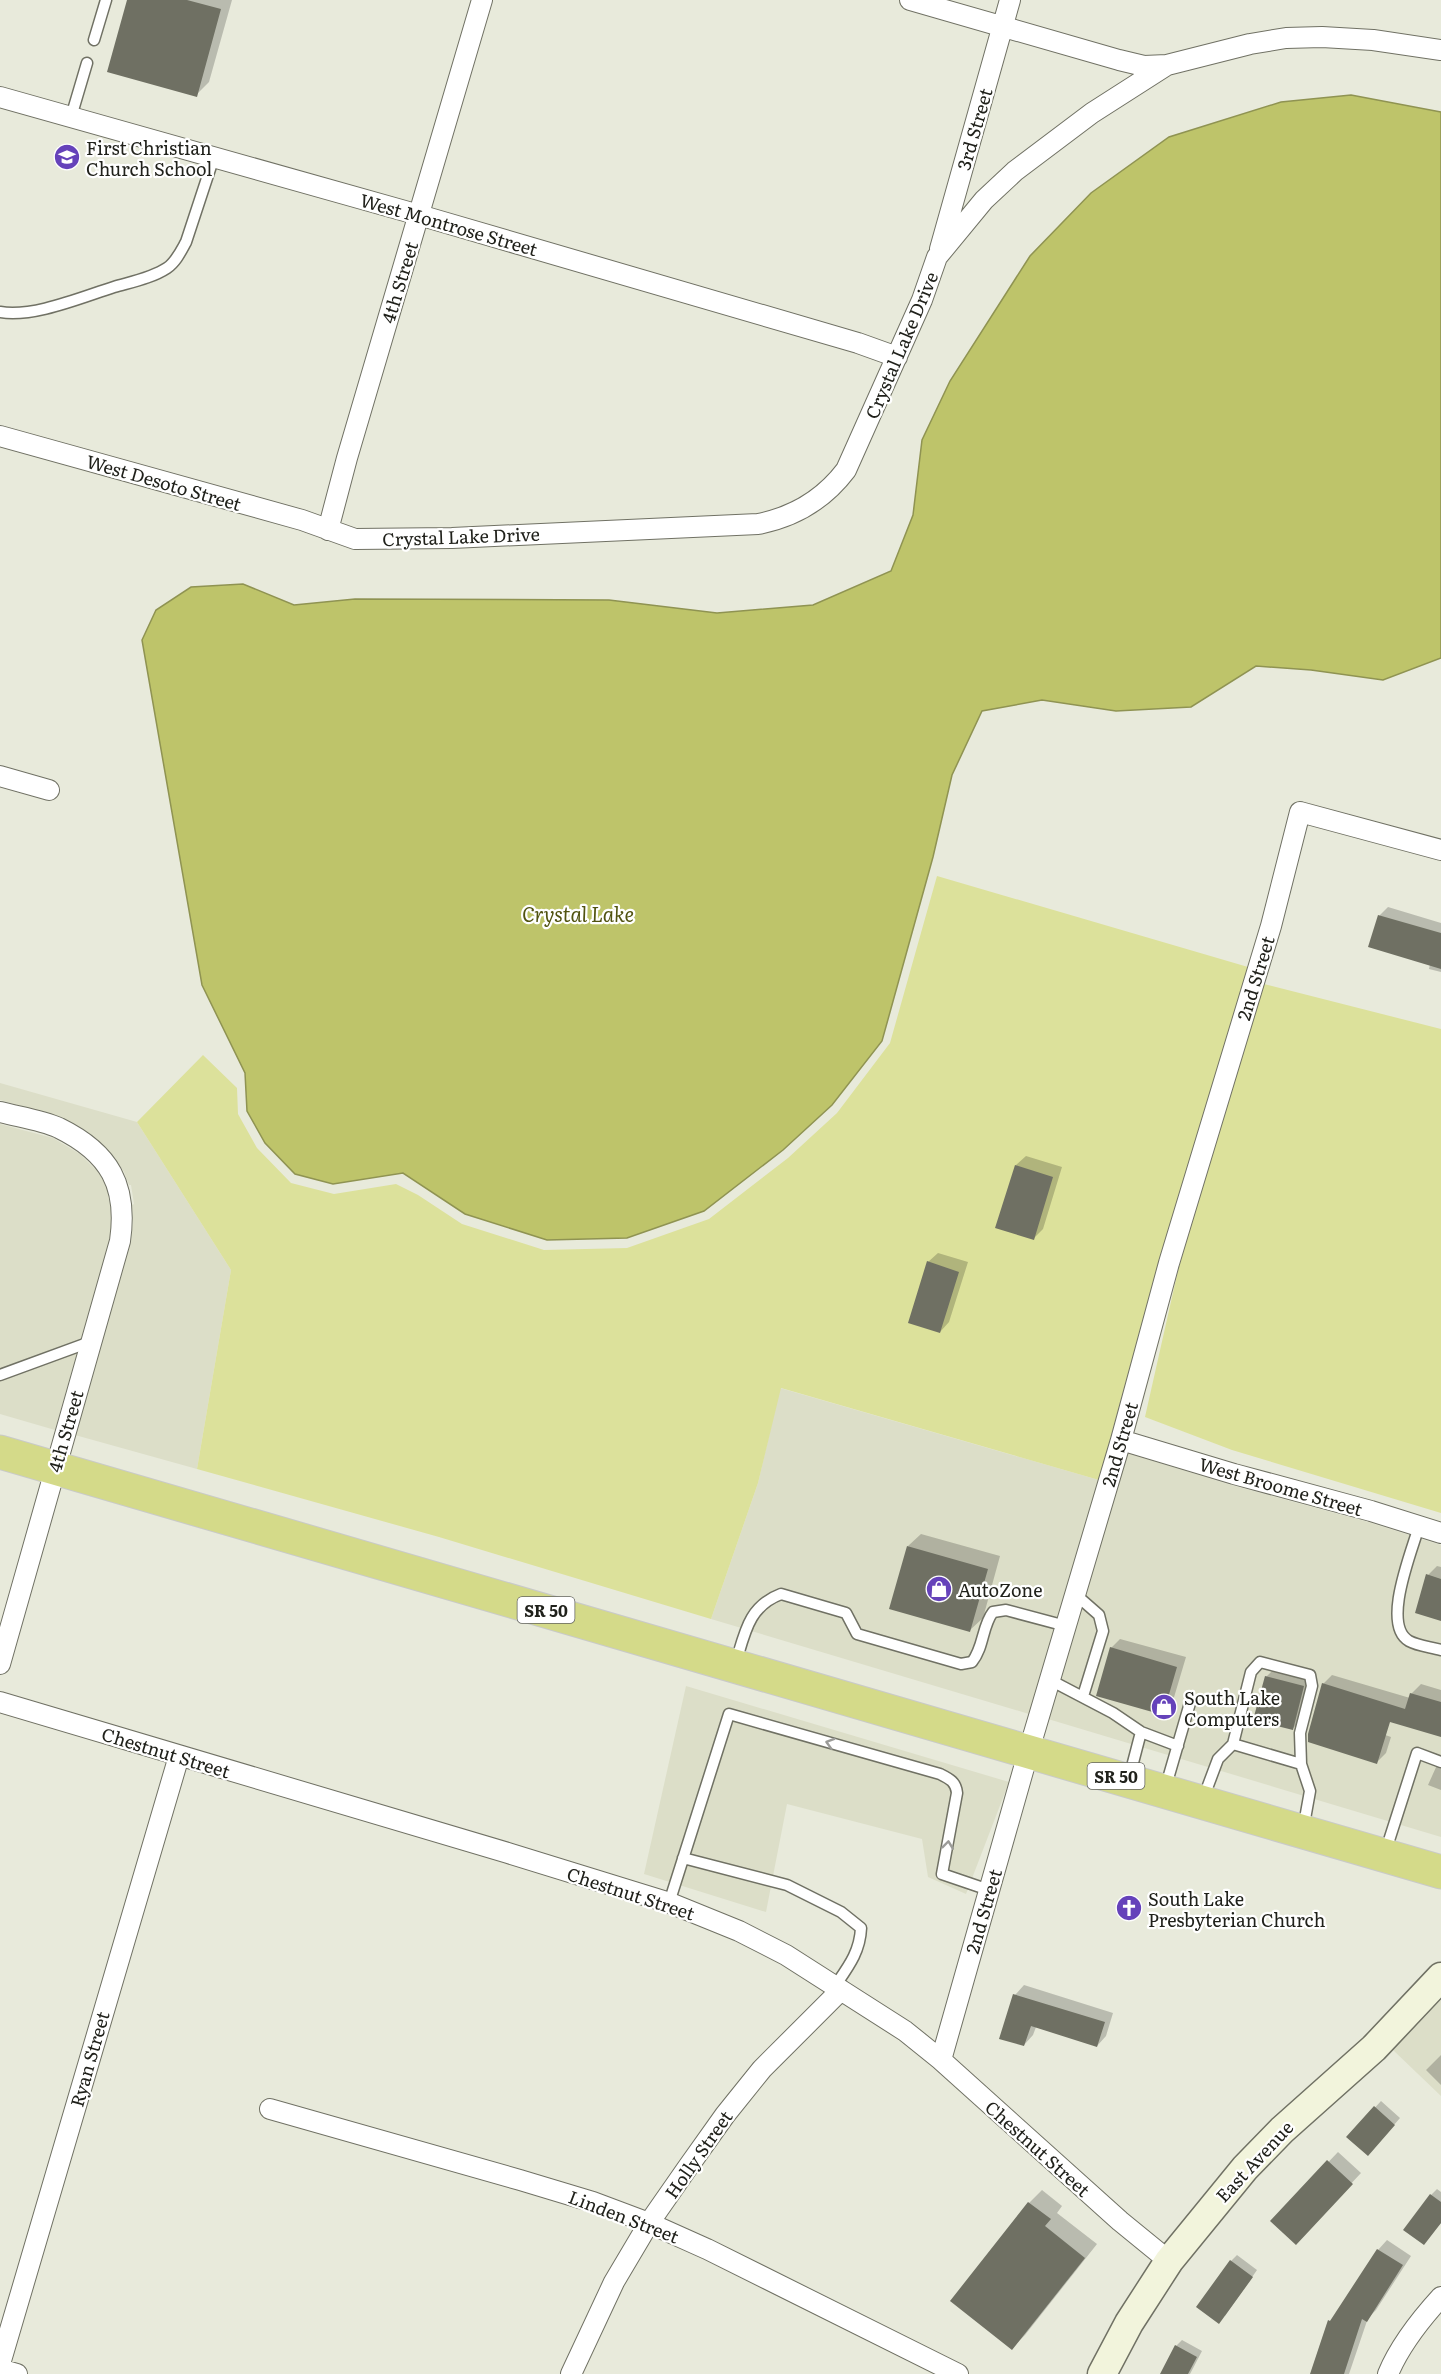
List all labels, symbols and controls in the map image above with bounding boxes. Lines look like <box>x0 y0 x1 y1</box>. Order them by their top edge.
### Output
street label: 3rd Street <box>949 84 999 173</box>
place label: First Christian Church School <box>86 134 212 182</box>
school or university icon: First Christian Church School <box>52 142 82 172</box>
street label: West Montrose Street <box>357 186 542 262</box>
street label: 4th Street <box>374 237 424 326</box>
street label: Crystal Lake Drive <box>858 267 944 423</box>
street label: West Desoto Street <box>83 447 245 517</box>
street label: Crystal Lake Drive <box>382 520 540 552</box>
water label: Crystal Lake <box>522 898 634 928</box>
street label: 2nd Street <box>1229 932 1281 1024</box>
street label: 4th Street <box>40 1386 90 1475</box>
street label: 2nd Street <box>1094 1398 1144 1490</box>
street label: West Broome Street <box>1196 1450 1367 1522</box>
shop icon: AutoZone <box>924 1574 954 1604</box>
place label: AutoZone <box>958 1576 1042 1603</box>
road number: SR 50 <box>518 1597 574 1623</box>
place label: South Lake Computers <box>1184 1684 1280 1732</box>
shop icon: South Lake Computers <box>1149 1692 1179 1722</box>
street label: Chestnut Street <box>99 1720 234 1785</box>
one-way arrow <box>825 1738 836 1750</box>
road number: SR 50 <box>1088 1763 1144 1789</box>
one-way arrow <box>941 1840 953 1850</box>
street label: Chestnut Street <box>564 1860 699 1927</box>
street label: 2nd Street <box>958 1865 1008 1957</box>
place label: South Lake Presbyterian Church <box>1148 1885 1325 1933</box>
church icon: South Lake Presbyterian Church <box>1114 1893 1144 1923</box>
street label: Ryan Street <box>62 2007 116 2110</box>
street label: Chestnut Street <box>980 2094 1097 2203</box>
street label: Holly Street <box>658 2104 739 2204</box>
street label: East Avenue <box>1209 2114 1299 2208</box>
street label: Linden Street <box>565 2183 684 2250</box>

